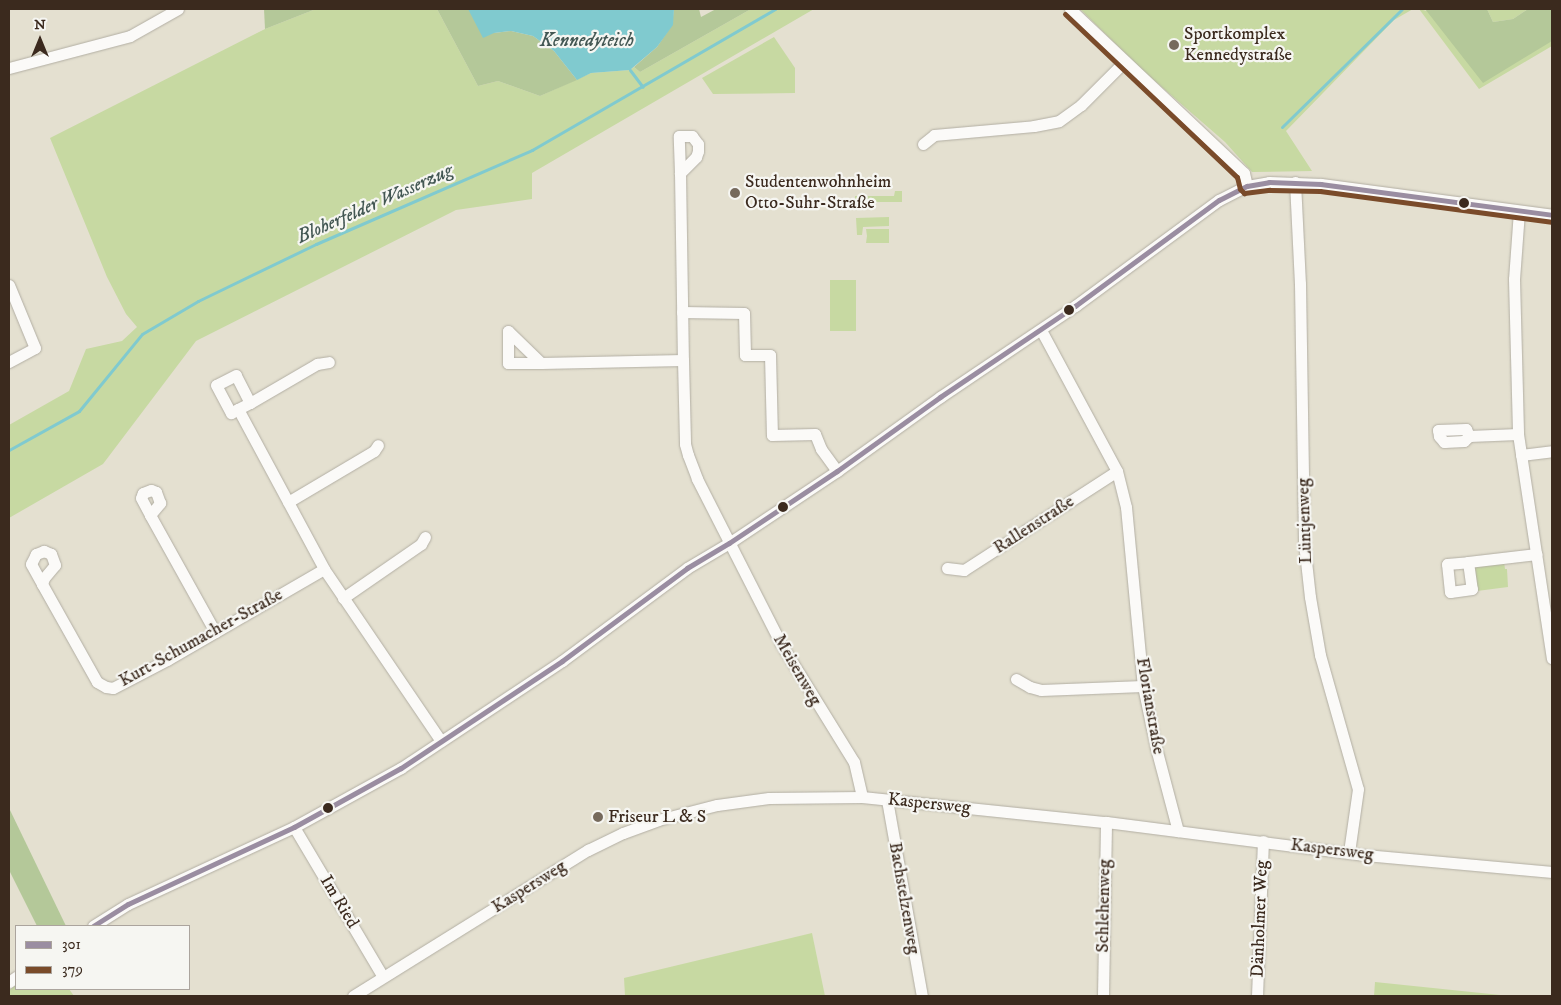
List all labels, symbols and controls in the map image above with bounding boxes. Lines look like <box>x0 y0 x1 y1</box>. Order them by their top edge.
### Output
north arrow <box>15 15 65 65</box>
text: N <box>34 16 46 34</box>
place label: Sportkomplex Kennedystraße <box>1184 24 1292 66</box>
water label: Kennedyteich <box>540 30 634 52</box>
marker: Sportkomplex Kennedystraße <box>1168 39 1180 51</box>
water label: Bloherfelder Wasserzug <box>294 159 456 249</box>
place label: Studentenwohnheim Otto-Suhr-Straße <box>745 172 891 214</box>
marker: Studentenwohnheim Otto-Suhr-Straße <box>729 187 741 199</box>
unlabelled marker <box>1459 198 1469 208</box>
unlabelled marker <box>1064 305 1074 315</box>
street label: Lüntjenweg <box>1293 478 1317 564</box>
street label: Rallenstraße <box>990 491 1078 559</box>
unlabelled marker <box>778 502 788 512</box>
street label: Kurt-Schumacher-Straße <box>115 584 287 692</box>
street label: Meisenweg <box>768 630 826 710</box>
street label: Florianstraße <box>1131 656 1169 756</box>
street label: Kaspersweg <box>887 789 971 819</box>
unlabelled marker <box>323 803 333 813</box>
place label: Friseur L & S <box>608 806 706 828</box>
marker: Friseur L & S <box>592 811 604 823</box>
street label: Kaspersweg <box>1289 834 1375 866</box>
street label: Bachstelzenweg <box>884 840 924 956</box>
street label: Kaspersweg <box>488 856 570 918</box>
street label: Schlehenweg <box>1092 859 1116 953</box>
street label: Dänholmer Weg <box>1247 860 1273 978</box>
street label: Im Ried <box>315 872 363 932</box>
legend <box>15 925 190 990</box>
text: 301 <box>62 935 81 954</box>
text: 379 <box>62 960 83 979</box>

